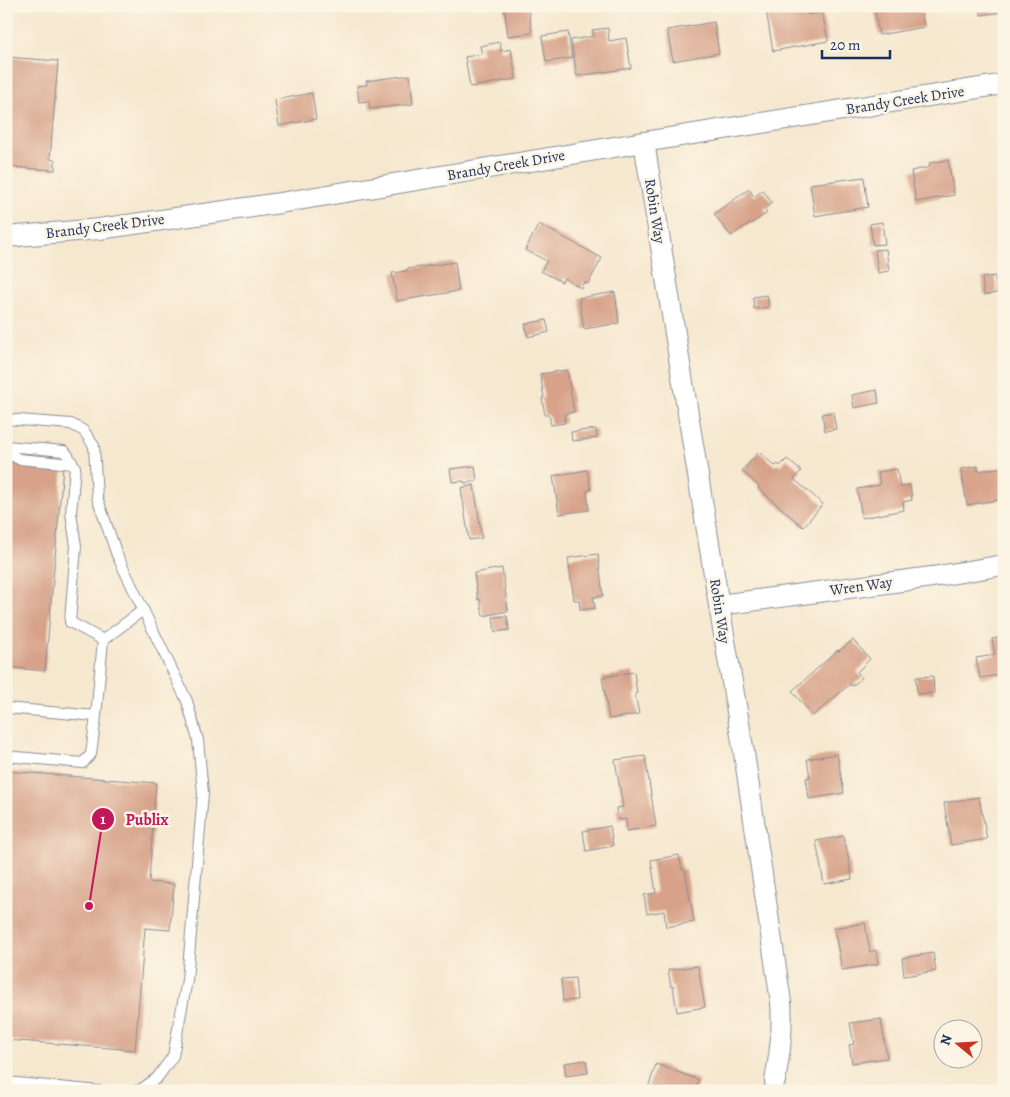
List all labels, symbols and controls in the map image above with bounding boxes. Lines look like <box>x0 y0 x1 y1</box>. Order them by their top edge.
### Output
scale bar <box>822 28 890 60</box>
text: 20 m <box>830 35 861 55</box>
street label: Brandy Creek Drive <box>844 81 966 119</box>
street label: Brandy Creek Drive <box>445 145 567 185</box>
street label: Robin Way <box>640 177 670 245</box>
street label: Brandy Creek Drive <box>44 209 166 243</box>
street label: Wren Way <box>827 572 894 600</box>
street label: Robin Way <box>705 577 735 645</box>
callout: Publix <box>91 803 179 834</box>
text: 1 <box>100 809 106 829</box>
text: Publix <box>126 809 169 831</box>
north arrow <box>932 1020 982 1070</box>
text: N <box>936 1032 957 1048</box>

